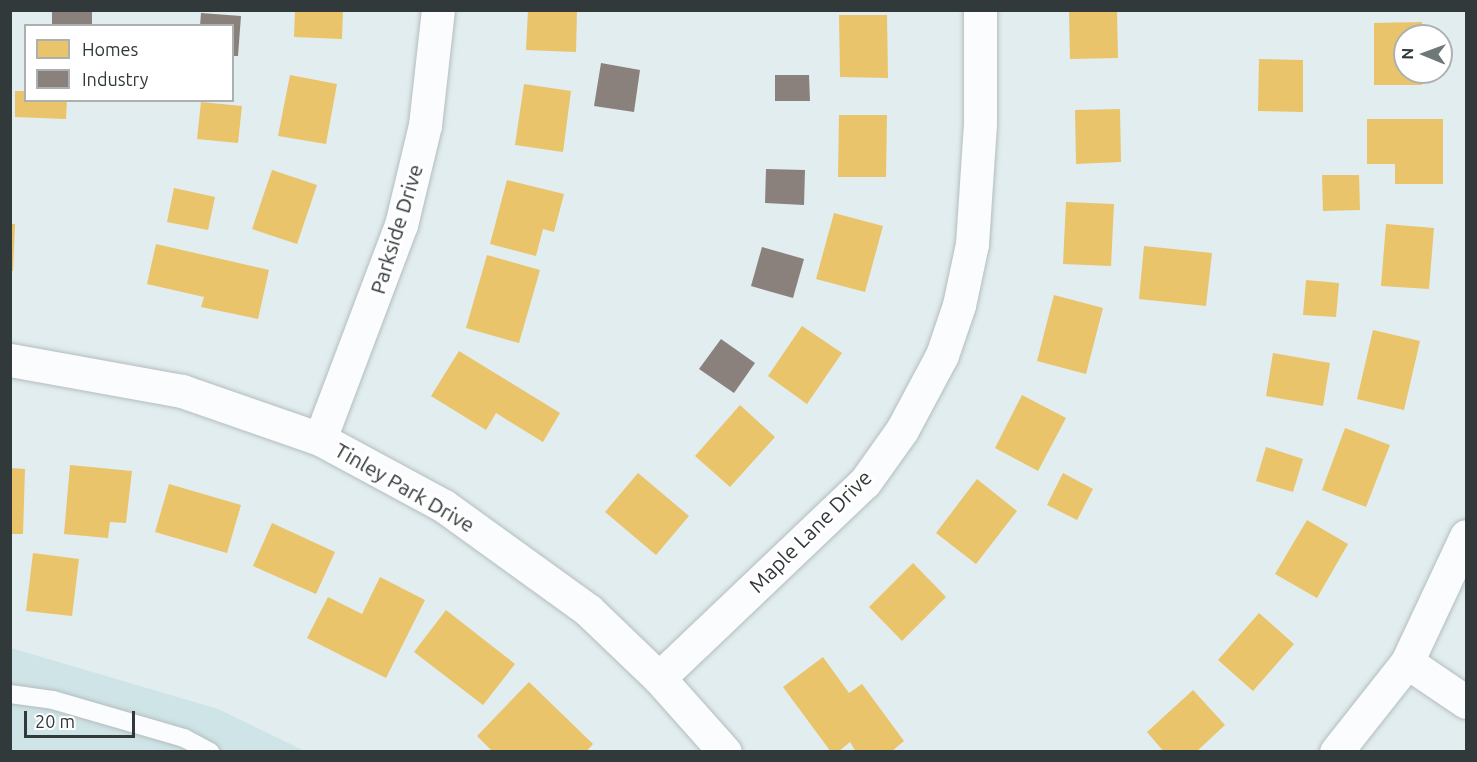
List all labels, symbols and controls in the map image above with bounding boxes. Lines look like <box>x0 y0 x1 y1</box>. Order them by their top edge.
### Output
legend <box>24 24 234 102</box>
north arrow <box>1393 24 1453 84</box>
text: Homes <box>82 39 138 59</box>
text: N <box>1398 48 1416 60</box>
text: Industry <box>82 69 148 89</box>
street label: Parkside Drive <box>364 161 428 297</box>
street label: Tinley Park Drive <box>331 437 479 537</box>
street label: Maple Lane Drive <box>744 465 876 597</box>
scale bar <box>27 699 138 737</box>
text: 20 m <box>35 711 75 731</box>

